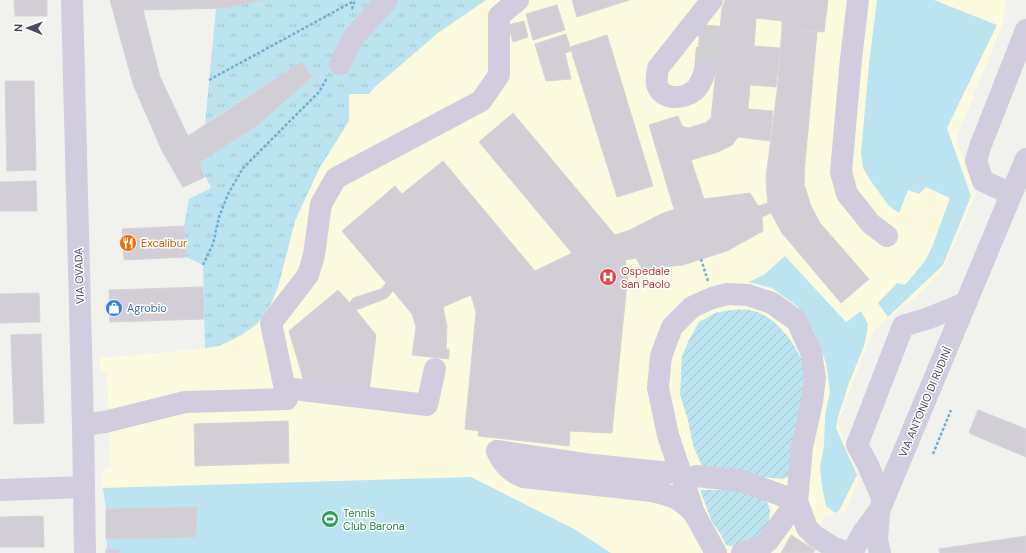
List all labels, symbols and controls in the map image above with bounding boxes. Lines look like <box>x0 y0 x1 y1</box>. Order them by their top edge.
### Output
north arrow <box>8 8 48 48</box>
text: N <box>11 24 25 32</box>
restaurant icon: Excalibur <box>118 233 138 253</box>
place label: Excalibur <box>141 236 187 250</box>
street label: VIA OVADA <box>71 248 87 304</box>
place label: Ospedale San Paolo <box>621 264 670 291</box>
hospital icon: Ospedale San Paolo <box>598 267 618 287</box>
shop icon: Agrobio <box>104 298 124 318</box>
place label: Agrobio <box>127 301 167 315</box>
street label: VIA ANTONIO DI RUDINÌ <box>895 345 955 459</box>
place label: Tennis Club Barona <box>343 506 405 533</box>
sports icon: Tennis Club Barona <box>320 509 340 529</box>

